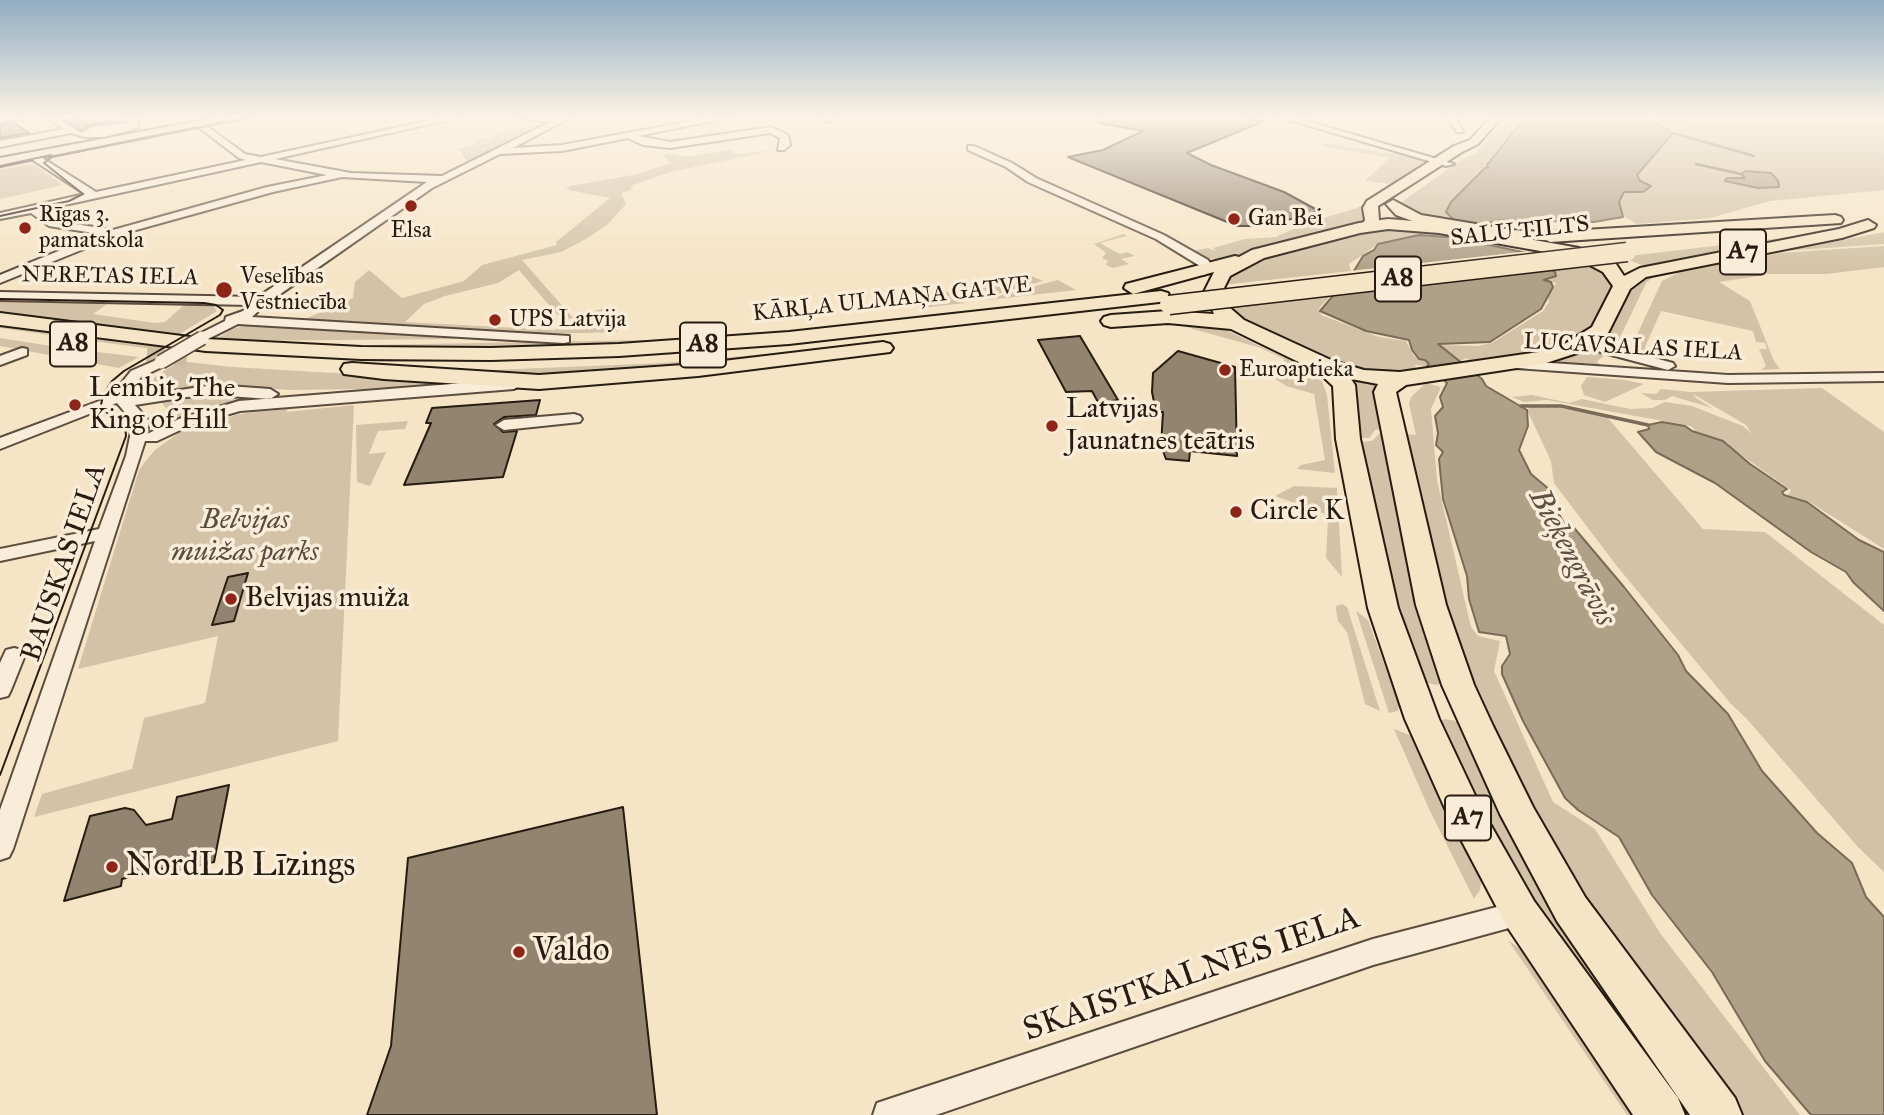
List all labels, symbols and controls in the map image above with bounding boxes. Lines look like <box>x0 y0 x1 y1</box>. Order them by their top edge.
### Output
marker: Elsa <box>403 198 419 214</box>
place label: Rīgas 3. pamatskola <box>39 201 144 255</box>
place label: Gan Bei <box>1248 205 1323 233</box>
marker: Gan Bei <box>1226 211 1242 227</box>
street label: SALU TILTS <box>1449 211 1591 253</box>
place label: Elsa <box>391 217 431 245</box>
marker: Rīgas 3. pamatskola <box>17 220 33 236</box>
road number: A7 <box>1720 230 1766 274</box>
road number: A8 <box>1375 256 1421 302</box>
street label: NERETAS IELA <box>21 262 199 292</box>
place label: Veselības Vēstniecība <box>240 263 347 317</box>
street label: KĀRĻA ULMAŅA GATVE <box>751 272 1033 328</box>
marker: Veselības Vēstniecība <box>214 280 234 300</box>
place label: UPS Latvija <box>509 306 626 334</box>
marker: UPS Latvija <box>487 312 503 328</box>
road number: A8 <box>50 322 96 366</box>
road number: A8 <box>680 322 726 368</box>
street label: LUCAVSALAS IELA <box>1523 328 1743 368</box>
place label: Euroaptieka <box>1239 356 1353 384</box>
marker: Euroaptieka <box>1217 362 1233 378</box>
place label: Lembit, The King of Hill <box>89 372 235 438</box>
place label: Latvijas Jaunatnes teātris <box>1066 393 1255 459</box>
marker: Lembit, The King of Hill <box>67 397 83 413</box>
marker: Latvijas Jaunatnes teātris <box>1044 418 1060 434</box>
street label: BAUSKAS IELA <box>15 459 115 667</box>
water label: Bieķengrāvis <box>1520 483 1622 633</box>
place label: Circle K <box>1250 495 1344 529</box>
park label: Belvijas muižas parks <box>171 504 319 570</box>
marker: Circle K <box>1228 504 1244 520</box>
place label: Belvijas muiža <box>245 582 409 616</box>
marker: Belvijas muiža <box>223 591 239 607</box>
road number: A7 <box>1445 796 1491 840</box>
place label: NordLB Līzings <box>126 847 355 887</box>
marker: NordLB Līzings <box>104 859 120 875</box>
street label: SKAISTKALNES IELA <box>1018 899 1366 1051</box>
place label: Valdo <box>533 932 610 972</box>
marker: Valdo <box>511 944 527 960</box>

